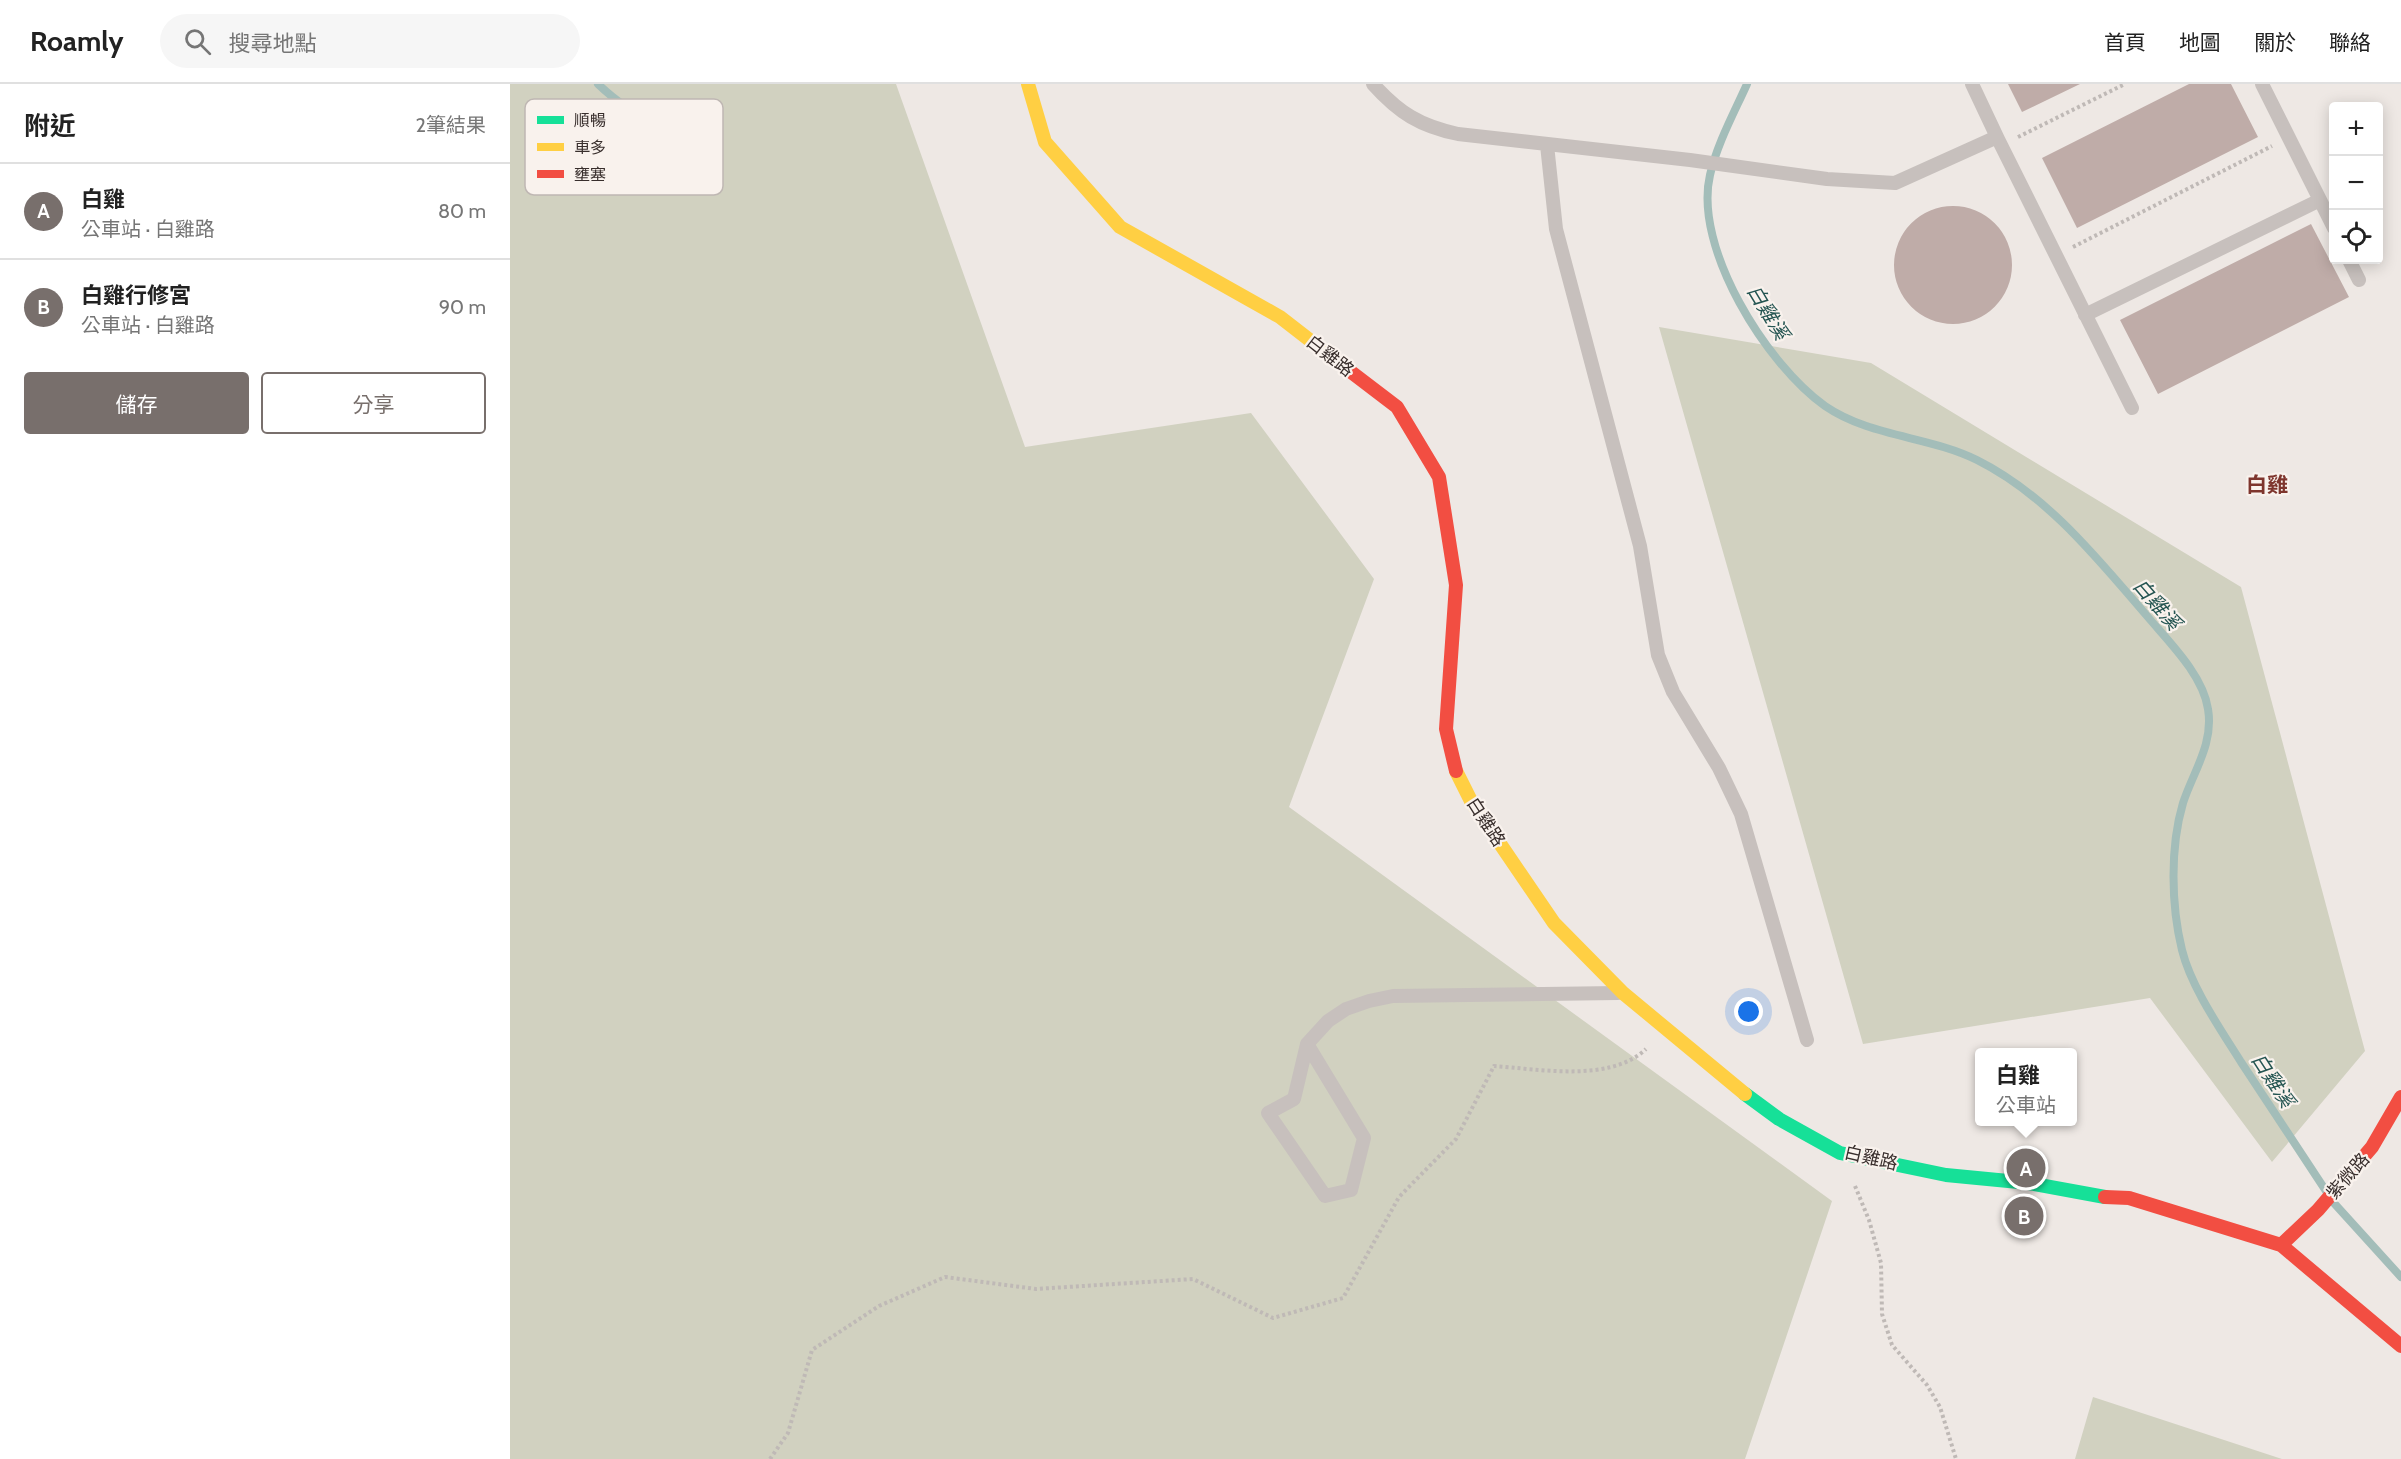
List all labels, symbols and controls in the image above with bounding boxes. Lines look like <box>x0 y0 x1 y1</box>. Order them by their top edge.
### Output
search box <box>160 14 580 68</box>
text: Roamly <box>30 24 124 58</box>
icon: search <box>181 25 214 58</box>
text: 搜尋地點 <box>229 30 317 57</box>
text: 首頁 <box>2104 30 2146 55</box>
text: 地圖 <box>2179 30 2221 55</box>
text: 關於 <box>2254 30 2296 55</box>
text: 聯絡 <box>2329 30 2371 55</box>
legend <box>525 99 723 195</box>
map controls <box>2329 102 2383 264</box>
button: + <box>2329 102 2383 156</box>
text: 附近 <box>24 110 76 142</box>
text: 順暢 <box>574 111 606 130</box>
text: 2筆結果 <box>416 113 486 137</box>
text: 車多 <box>574 138 606 157</box>
button: − <box>2329 156 2383 210</box>
text: 壅塞 <box>574 165 606 184</box>
text: 白雞 <box>81 186 125 213</box>
text: A <box>37 199 50 223</box>
text: 80 m <box>438 199 486 223</box>
button: locate <box>2329 210 2383 264</box>
text: 公車站 · 白雞路 <box>81 217 215 241</box>
water label: 白雞溪 <box>1742 280 1795 346</box>
text: 白雞行修宮 <box>81 282 191 309</box>
text: B <box>37 295 50 319</box>
text: 90 m <box>439 295 486 319</box>
text: 公車站 · 白雞路 <box>81 313 215 337</box>
street label: 白雞路 <box>1302 331 1358 381</box>
button: 儲存 <box>24 372 249 434</box>
button: 分享 <box>261 372 486 434</box>
district label: 白雞 <box>2246 472 2288 497</box>
water label: 白雞溪 <box>2128 573 2188 637</box>
street label: 白雞路 <box>1462 793 1510 851</box>
your location <box>1734 997 1763 1026</box>
popup <box>1975 1048 2077 1126</box>
water label: 白雞溪 <box>2247 1048 2301 1114</box>
text: 白雞 <box>1996 1062 2040 1089</box>
text: 公車站 <box>1996 1093 2056 1117</box>
street label: 白雞路 <box>1842 1141 1900 1175</box>
pin: A <box>2006 1146 2046 1190</box>
street label: 紫微路 <box>2322 1148 2374 1204</box>
pin: B <box>2004 1194 2044 1238</box>

